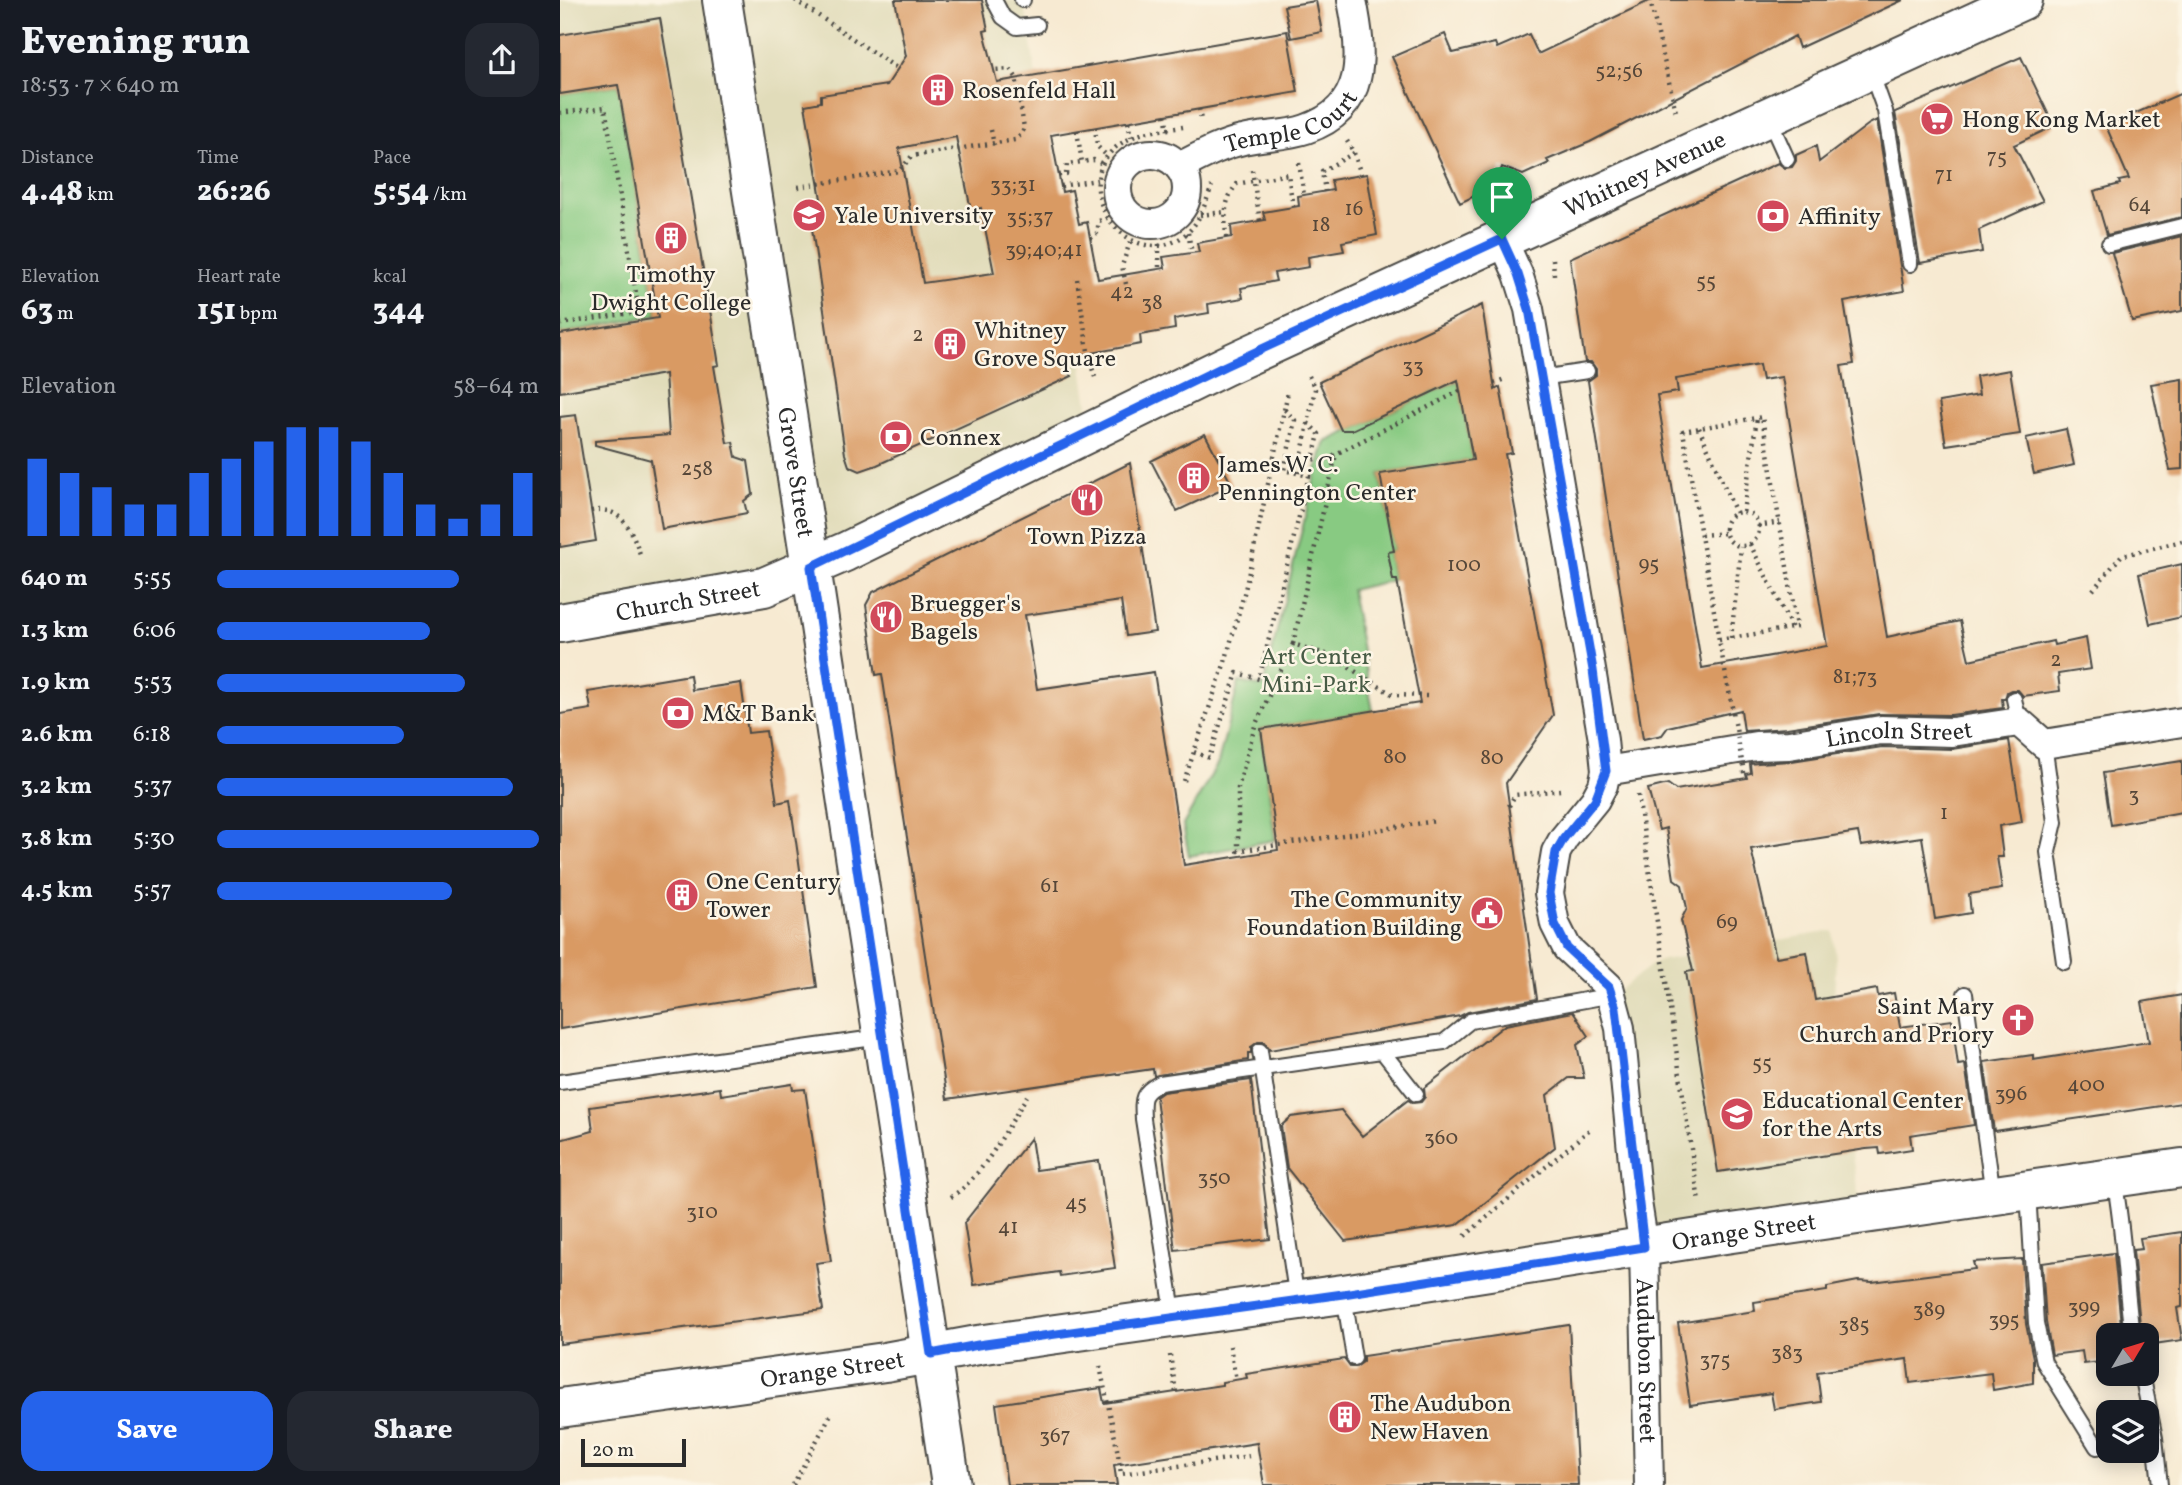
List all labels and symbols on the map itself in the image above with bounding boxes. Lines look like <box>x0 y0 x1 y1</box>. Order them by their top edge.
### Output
house number: 52;56 <box>1595 57 1643 86</box>
building icon: Rosenfeld Hall <box>919 71 957 109</box>
place label: Rosenfeld Hall <box>962 75 1116 109</box>
street label: Temple Court <box>1220 85 1368 163</box>
supermarket icon: Hong Kong Market <box>1918 100 1956 138</box>
place label: Hong Kong Market <box>1962 104 2161 138</box>
street label: Whitney Avenue <box>1559 123 1732 227</box>
house number: 75 <box>1987 143 2007 172</box>
house number: 71 <box>1935 161 1953 190</box>
pin <box>1472 167 1532 239</box>
house number: 33;31 <box>990 171 1036 200</box>
house number: 64 <box>2129 191 2151 220</box>
house number: 16 <box>1345 195 1363 224</box>
school or university icon: Yale University <box>790 196 828 234</box>
bank icon: Affinity <box>1754 197 1792 235</box>
place label: Yale University <box>834 200 993 234</box>
place label: Affinity <box>1798 201 1881 235</box>
house number: 35;37 <box>1006 203 1054 232</box>
house number: 18 <box>1312 211 1330 240</box>
building icon: Timothy Dwight College <box>652 219 690 257</box>
house number: 39;40;41 <box>1005 236 1083 265</box>
place label: Timothy Dwight College <box>591 259 751 321</box>
house number: 55 <box>1696 267 1716 296</box>
house number: 42 <box>1110 278 1134 307</box>
house number: 38 <box>1141 289 1163 318</box>
place label: Whitney Grove Square <box>974 315 1116 377</box>
house number: 2 <box>912 321 924 350</box>
building icon: Whitney Grove Square <box>931 325 969 363</box>
house number: 33 <box>1402 352 1424 381</box>
street label: Grove Street <box>767 405 821 540</box>
bank icon: Connex <box>877 418 915 456</box>
place label: Connex <box>920 422 1001 456</box>
place label: James W. C. Pennington Center <box>1218 449 1416 511</box>
house number: 258 <box>681 455 713 484</box>
building icon: James W. C. Pennington Center <box>1175 459 1213 497</box>
restaurant icon: Town Pizza <box>1068 481 1106 519</box>
place label: Town Pizza <box>1027 521 1147 555</box>
house number: 95 <box>1639 550 1659 579</box>
house number: 100 <box>1447 551 1481 580</box>
street label: Church Street <box>614 573 763 632</box>
place label: Bruegger's Bagels <box>910 588 1021 650</box>
restaurant icon: Bruegger's Bagels <box>867 598 905 636</box>
park label: Art Center Mini-Park <box>1260 641 1372 703</box>
house number: 2 <box>2050 646 2062 675</box>
house number: 81;73 <box>1833 663 1877 692</box>
bank icon: M&T Bank <box>659 694 697 732</box>
place label: M&T Bank <box>702 698 815 732</box>
street label: Lincoln Street <box>1823 714 1975 758</box>
house number: 80 <box>1383 743 1407 772</box>
house number: 80 <box>1480 744 1504 773</box>
house number: 3 <box>2129 781 2139 810</box>
house number: 1 <box>1940 799 1948 828</box>
place label: One Century Tower <box>706 866 840 928</box>
house number: 61 <box>1041 872 1059 901</box>
building icon: One Century Tower <box>663 876 701 914</box>
place label: The Community Foundation Building <box>1246 884 1462 946</box>
public building icon: The Community Foundation Building <box>1468 894 1506 932</box>
house number: 69 <box>1716 908 1738 937</box>
place label: Saint Mary Church and Priory <box>1800 991 1994 1053</box>
church icon: Saint Mary Church and Priory <box>1999 1001 2037 1039</box>
house number: 55 <box>1752 1049 1772 1078</box>
house number: 400 <box>2067 1071 2105 1100</box>
house number: 396 <box>1995 1080 2027 1109</box>
place label: Educational Center for the Arts <box>1762 1085 1963 1147</box>
school or university icon: Educational Center for the Arts <box>1718 1095 1756 1133</box>
house number: 360 <box>1424 1124 1458 1153</box>
house number: 350 <box>1197 1164 1231 1193</box>
house number: 45 <box>1065 1189 1087 1218</box>
house number: 310 <box>686 1198 718 1227</box>
street label: Orange Street <box>1670 1206 1818 1261</box>
house number: 41 <box>998 1213 1018 1242</box>
street label: Audubon Street <box>1626 1278 1663 1444</box>
house number: 399 <box>2068 1293 2100 1322</box>
house number: 389 <box>1913 1296 1945 1325</box>
house number: 395 <box>1988 1306 2020 1335</box>
house number: 385 <box>1838 1311 1870 1340</box>
north arrow <box>2096 1323 2160 1386</box>
house number: 383 <box>1771 1339 1803 1368</box>
street label: Orange Street <box>758 1344 908 1398</box>
house number: 375 <box>1699 1346 1731 1375</box>
place label: The Audubon New Haven <box>1370 1388 1511 1450</box>
building icon: The Audubon New Haven <box>1326 1398 1364 1436</box>
house number: 367 <box>1039 1422 1071 1451</box>
scale bar <box>581 1436 686 1468</box>

